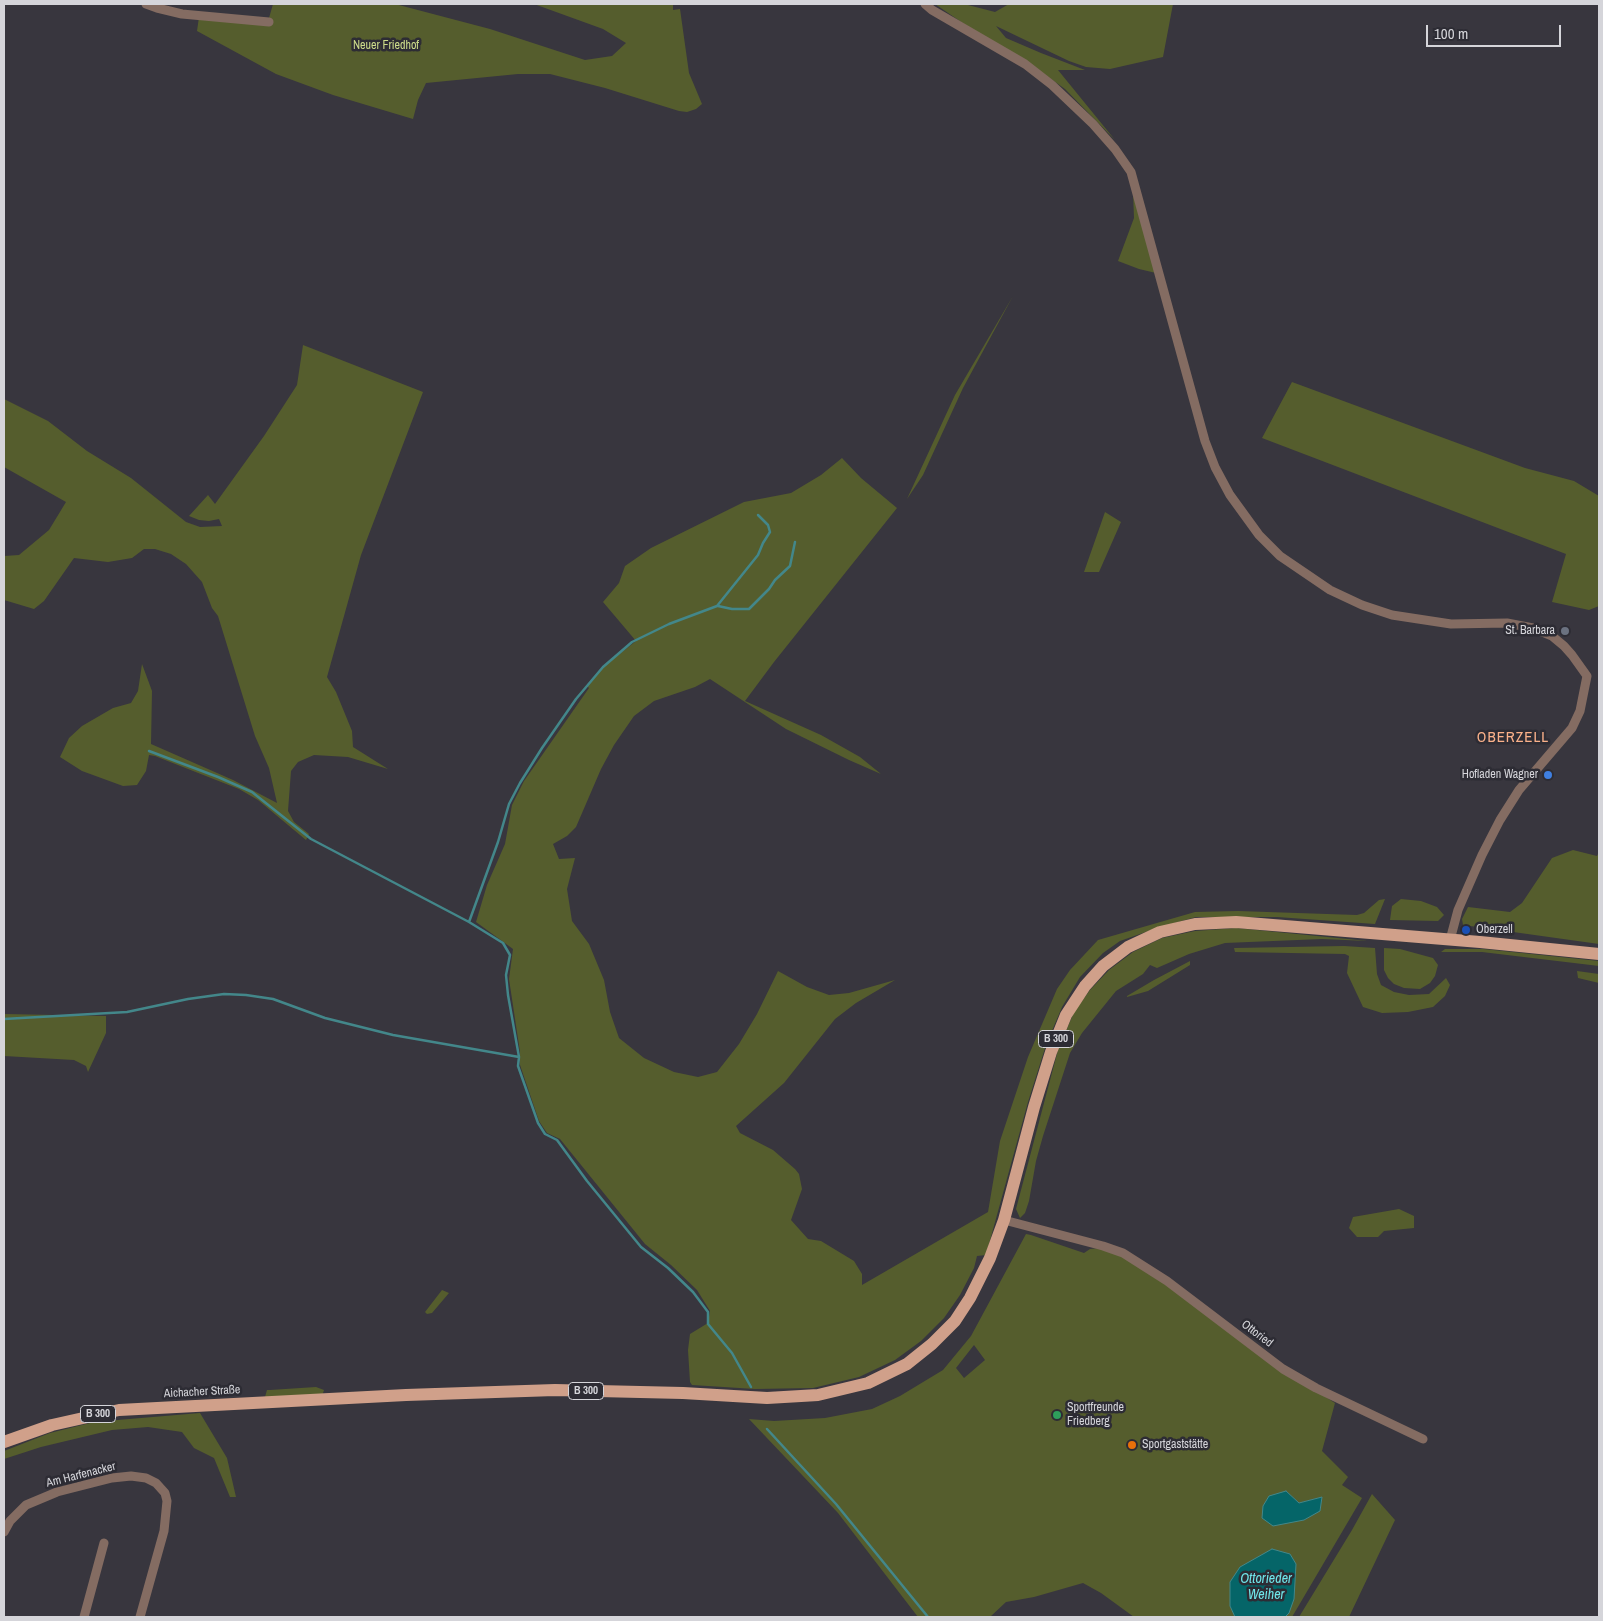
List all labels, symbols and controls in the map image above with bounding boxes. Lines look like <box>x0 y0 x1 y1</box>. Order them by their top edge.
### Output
scale bar <box>1428 15 1563 47</box>
text: 100 m <box>1434 23 1468 44</box>
park label: Neuer Friedhof <box>353 39 419 53</box>
place label: St. Barbara <box>1505 624 1555 638</box>
marker: St. Barbara <box>1559 625 1571 637</box>
district label: OBERZELL <box>1476 729 1550 747</box>
place label: Hofladen Wagner <box>1462 768 1538 782</box>
marker: Hofladen Wagner <box>1542 769 1554 781</box>
place label: Oberzell <box>1476 923 1513 937</box>
marker: Oberzell <box>1460 924 1472 936</box>
road number: B 300 <box>1038 1030 1074 1048</box>
street label: Ottoried <box>1238 1318 1276 1350</box>
road number: B 300 <box>568 1382 604 1400</box>
street label: Aichacher Straße <box>163 1383 241 1401</box>
place label: Sportfreunde Friedberg <box>1067 1401 1124 1429</box>
road number: B 300 <box>80 1406 116 1422</box>
marker: Sportfreunde Friedberg <box>1051 1409 1063 1421</box>
place label: Sportgaststätte <box>1142 1438 1208 1452</box>
marker: Sportgaststätte <box>1126 1439 1138 1451</box>
street label: Am Harfenacker <box>45 1459 117 1491</box>
water label: Ottorieder Weiher <box>1240 1571 1292 1604</box>

